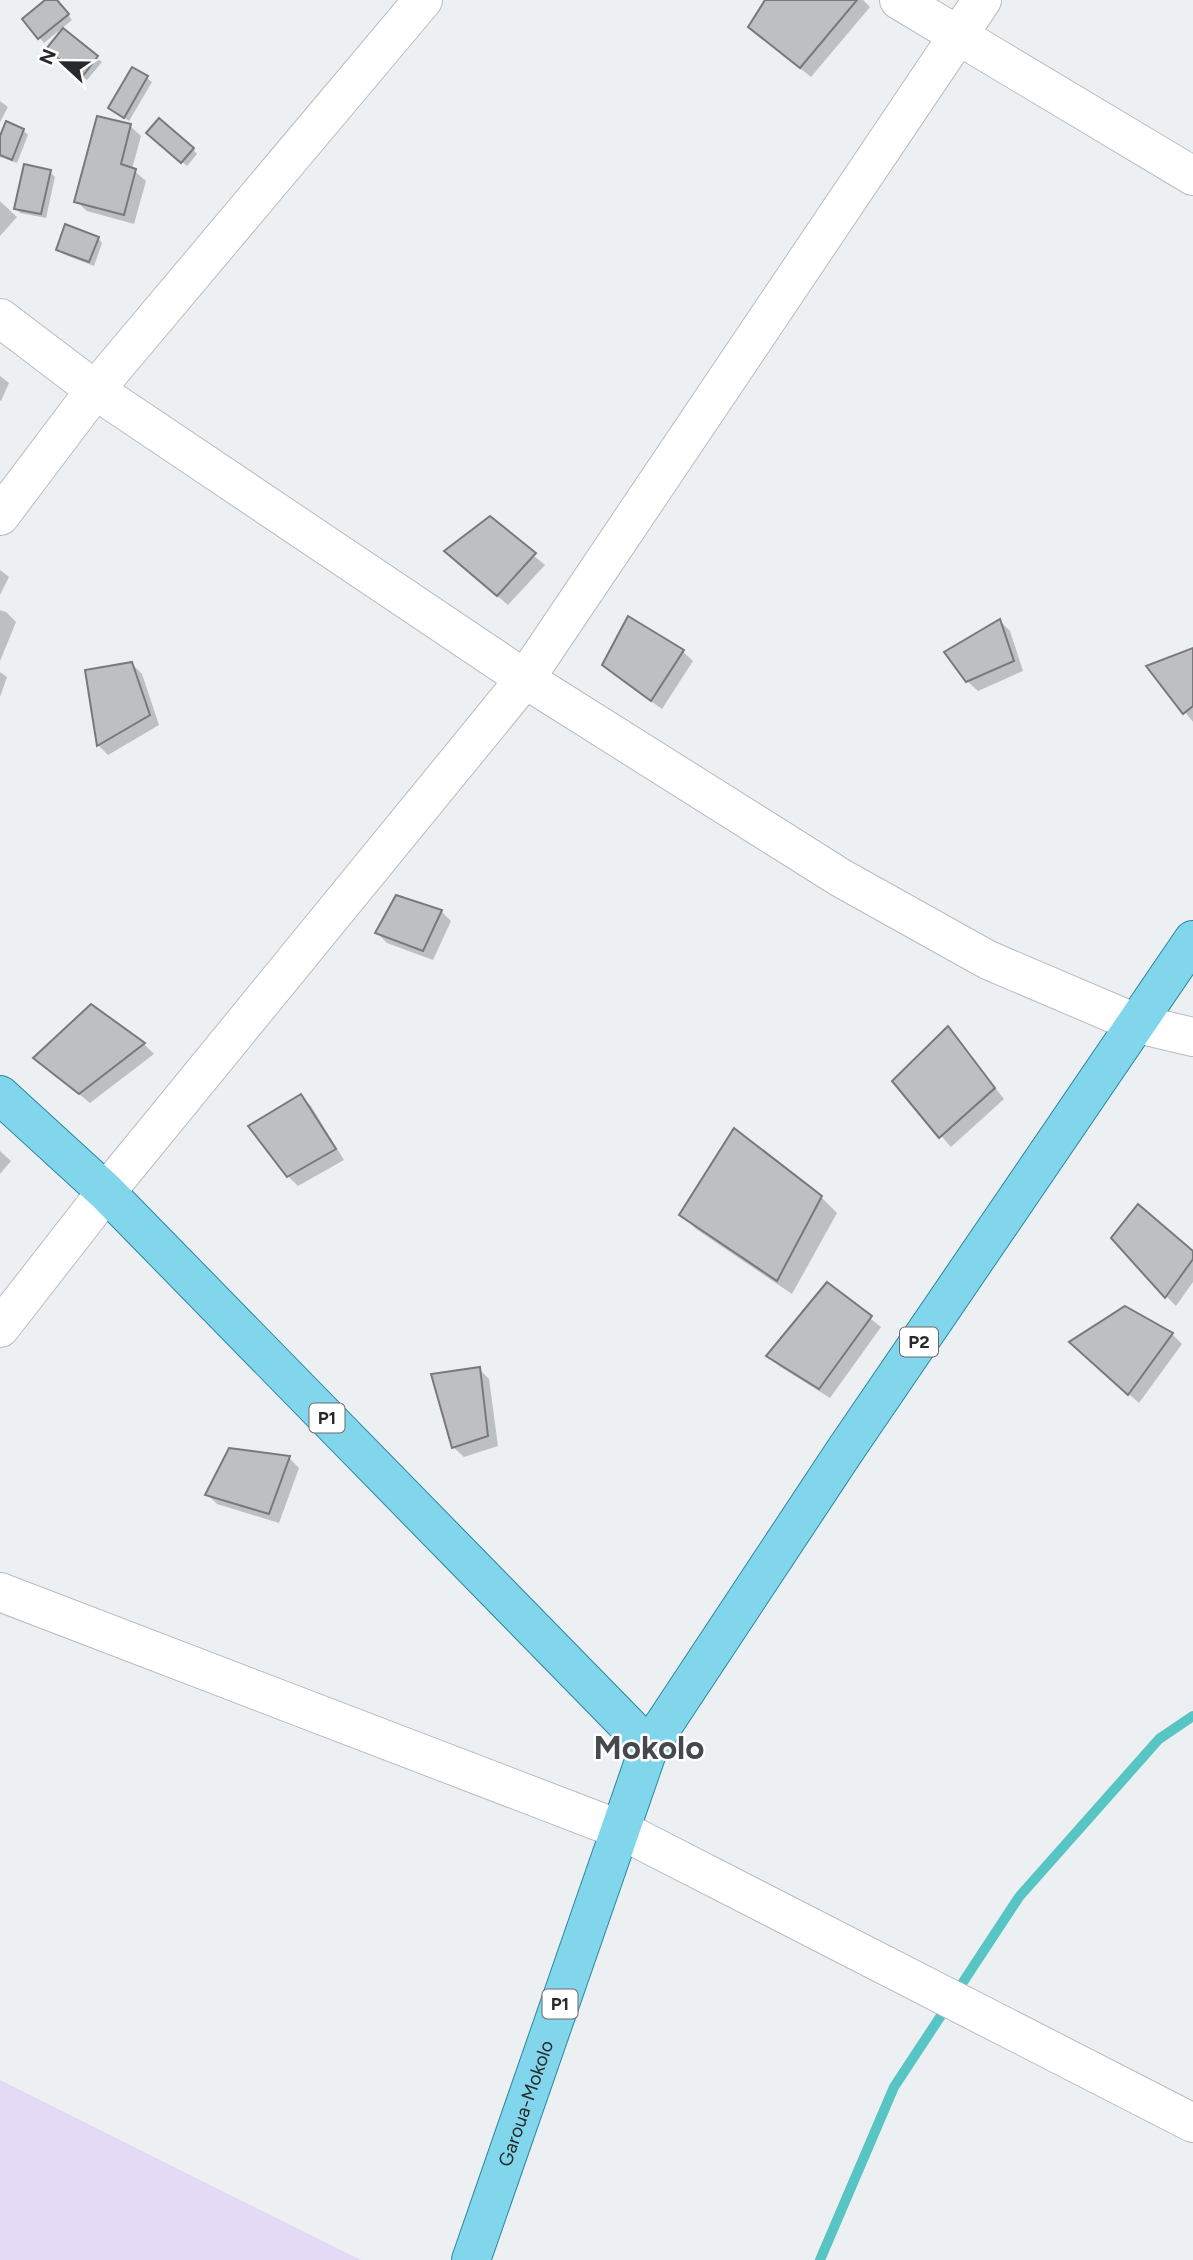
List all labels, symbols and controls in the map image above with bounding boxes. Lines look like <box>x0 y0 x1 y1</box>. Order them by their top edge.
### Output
north arrow <box>28 28 98 98</box>
text: N <box>34 46 61 68</box>
road number: P2 <box>900 1328 938 1357</box>
road number: P1 <box>310 1404 344 1433</box>
district label: Mokolo <box>594 1728 704 1767</box>
road number: P1 <box>542 1990 578 2018</box>
street label: Garoua-Mokolo <box>493 2037 558 2170</box>

